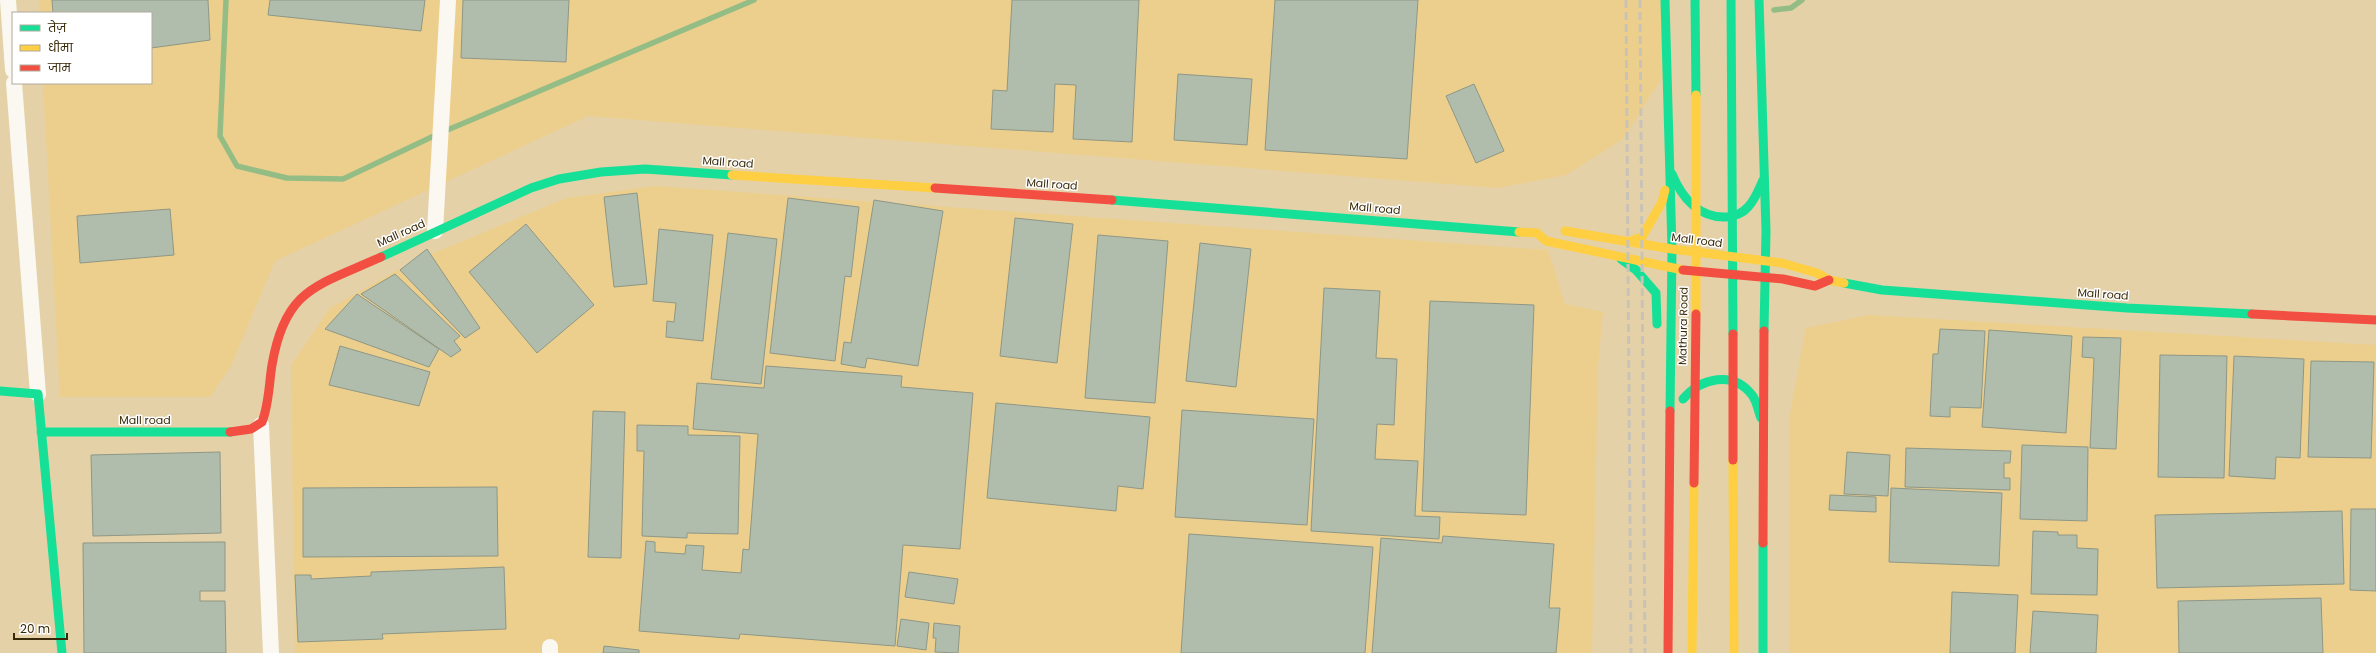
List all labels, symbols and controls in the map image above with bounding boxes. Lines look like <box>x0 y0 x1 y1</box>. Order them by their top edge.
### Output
legend <box>12 12 152 84</box>
text: तेज़ <box>47 19 67 36</box>
text: धीमा <box>48 39 74 56</box>
text: जाम <box>47 59 72 76</box>
street label: Mall road <box>702 152 754 172</box>
street label: Mall road <box>1026 174 1078 194</box>
street label: Mall road <box>1349 198 1401 218</box>
street label: Mall road <box>374 215 428 251</box>
street label: Mall road <box>1671 229 1723 251</box>
street label: Mall road <box>2077 284 2129 304</box>
street label: Mathura Road <box>1674 287 1692 365</box>
street label: Mall road <box>119 412 171 428</box>
scale bar <box>14 615 67 641</box>
text: 20 m <box>20 620 50 637</box>

